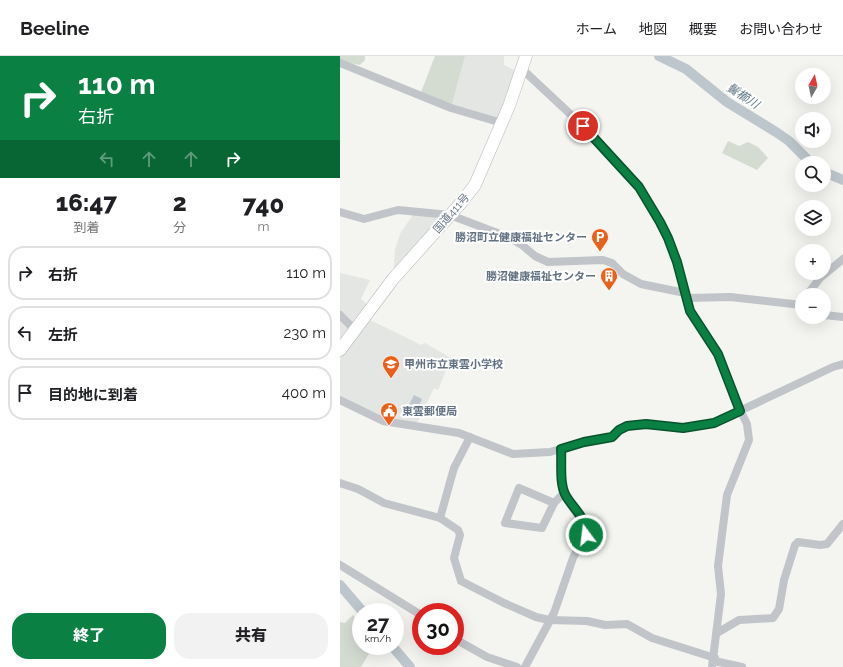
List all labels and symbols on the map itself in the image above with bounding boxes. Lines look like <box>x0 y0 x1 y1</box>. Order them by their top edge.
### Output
north arrow <box>795 68 831 104</box>
water label: 鬢櫛川 <box>724 80 764 113</box>
pin <box>566 109 600 143</box>
street label: 国道411号 <box>431 191 472 236</box>
parking icon: 勝沼町立健康福祉センター <box>590 227 610 252</box>
place label: 勝沼町立健康福祉センター <box>455 231 587 244</box>
building icon: 勝沼健康福祉センター <box>599 266 619 291</box>
place label: 勝沼健康福祉センター <box>486 270 596 283</box>
school or university icon: 甲州市立東雲小学校 <box>381 354 401 379</box>
place label: 甲州市立東雲小学校 <box>404 358 503 371</box>
public building icon: 東雲郵便局 <box>379 401 399 426</box>
place label: 東雲郵便局 <box>402 405 457 418</box>
position arrow <box>565 514 607 556</box>
speed limit sign: 30 <box>412 603 464 655</box>

